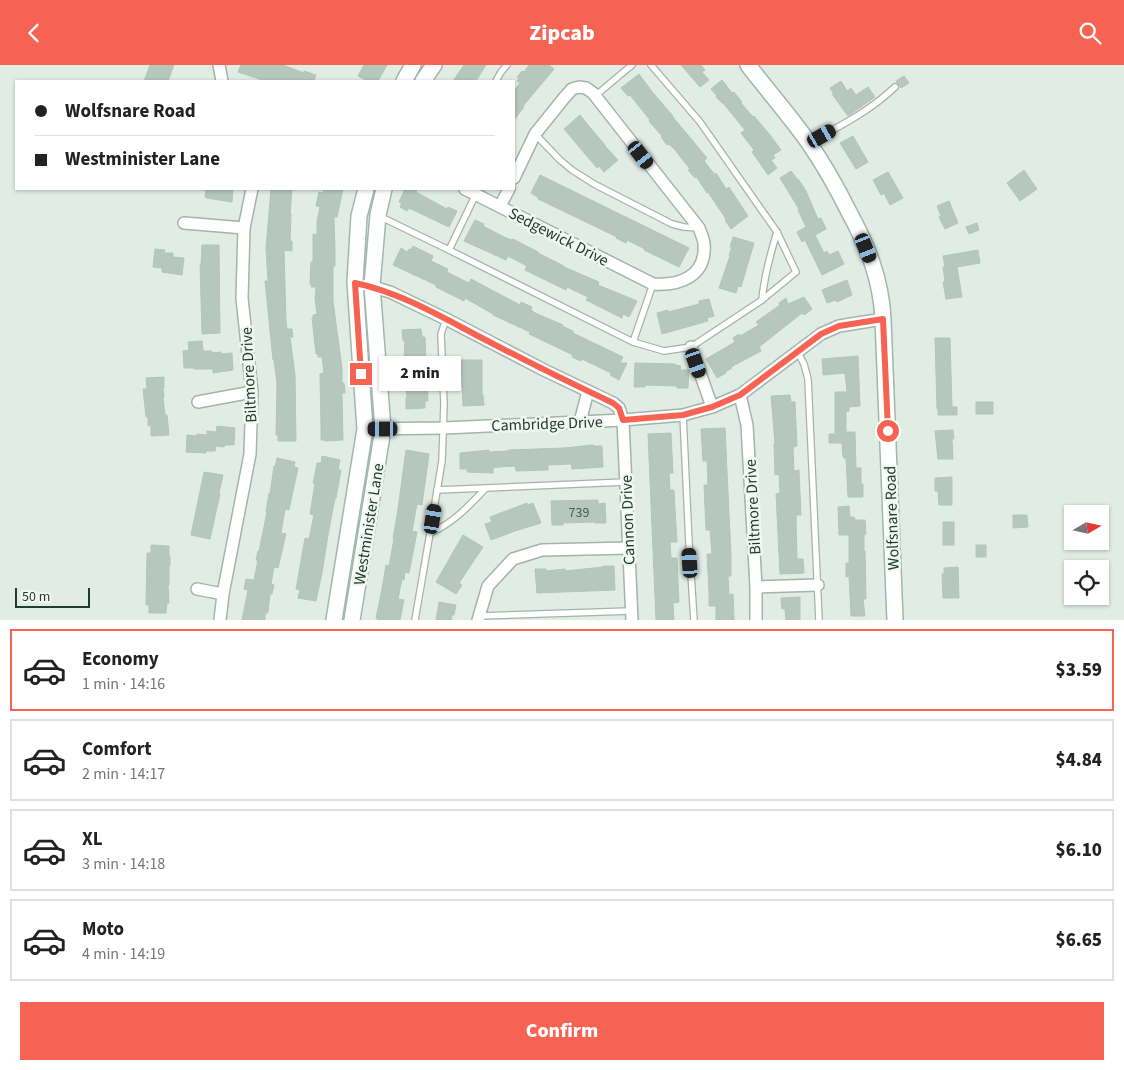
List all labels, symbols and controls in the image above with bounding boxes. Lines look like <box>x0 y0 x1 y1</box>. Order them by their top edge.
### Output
text: Zipcab <box>529 17 595 49</box>
icon: back <box>20 19 48 47</box>
icon: search <box>1076 19 1104 47</box>
text: Wolfsnare Road <box>65 98 196 125</box>
car <box>805 122 838 150</box>
car <box>625 139 656 171</box>
text: Westminister Lane <box>65 146 220 173</box>
street label: Sedgewick Drive <box>505 202 612 272</box>
car <box>853 231 878 265</box>
street label: Biltmore Drive <box>235 326 262 423</box>
car <box>684 346 707 380</box>
callout: 2 min <box>378 357 461 391</box>
text: 2 min <box>400 362 440 384</box>
route end <box>350 363 372 385</box>
street label: Cambridge Drive <box>491 411 603 437</box>
route start <box>877 420 899 442</box>
car <box>368 422 398 437</box>
street label: Biltmore Drive <box>739 458 766 555</box>
street label: Westminister Lane <box>349 462 389 587</box>
street label: Wolfsnare Road <box>879 465 905 570</box>
street label: Cannon Drive <box>615 475 641 565</box>
car <box>423 503 442 535</box>
house number: 739 <box>569 503 589 523</box>
north arrow <box>1064 505 1109 550</box>
map controls <box>1064 505 1109 605</box>
car <box>681 548 698 578</box>
button: locate <box>1064 560 1109 605</box>
scale bar <box>15 585 90 608</box>
text: 50 m <box>22 587 50 607</box>
text: Economy <box>82 646 159 673</box>
icon: car <box>22 648 67 693</box>
text: $3.59 <box>1056 657 1102 684</box>
text: 1 min · 14:16 <box>82 673 165 695</box>
text: Comfort <box>82 736 152 763</box>
icon: car <box>22 738 67 783</box>
text: $4.84 <box>1056 747 1102 774</box>
text: 2 min · 14:17 <box>82 763 165 785</box>
text: XL <box>82 826 103 853</box>
icon: car <box>22 828 67 873</box>
text: $6.10 <box>1056 837 1102 864</box>
text: 3 min · 14:18 <box>82 853 165 875</box>
text: Moto <box>82 916 124 943</box>
icon: car <box>22 918 67 963</box>
text: $6.65 <box>1056 927 1102 954</box>
text: 4 min · 14:19 <box>82 943 165 965</box>
button: Confirm <box>20 1002 1104 1060</box>

